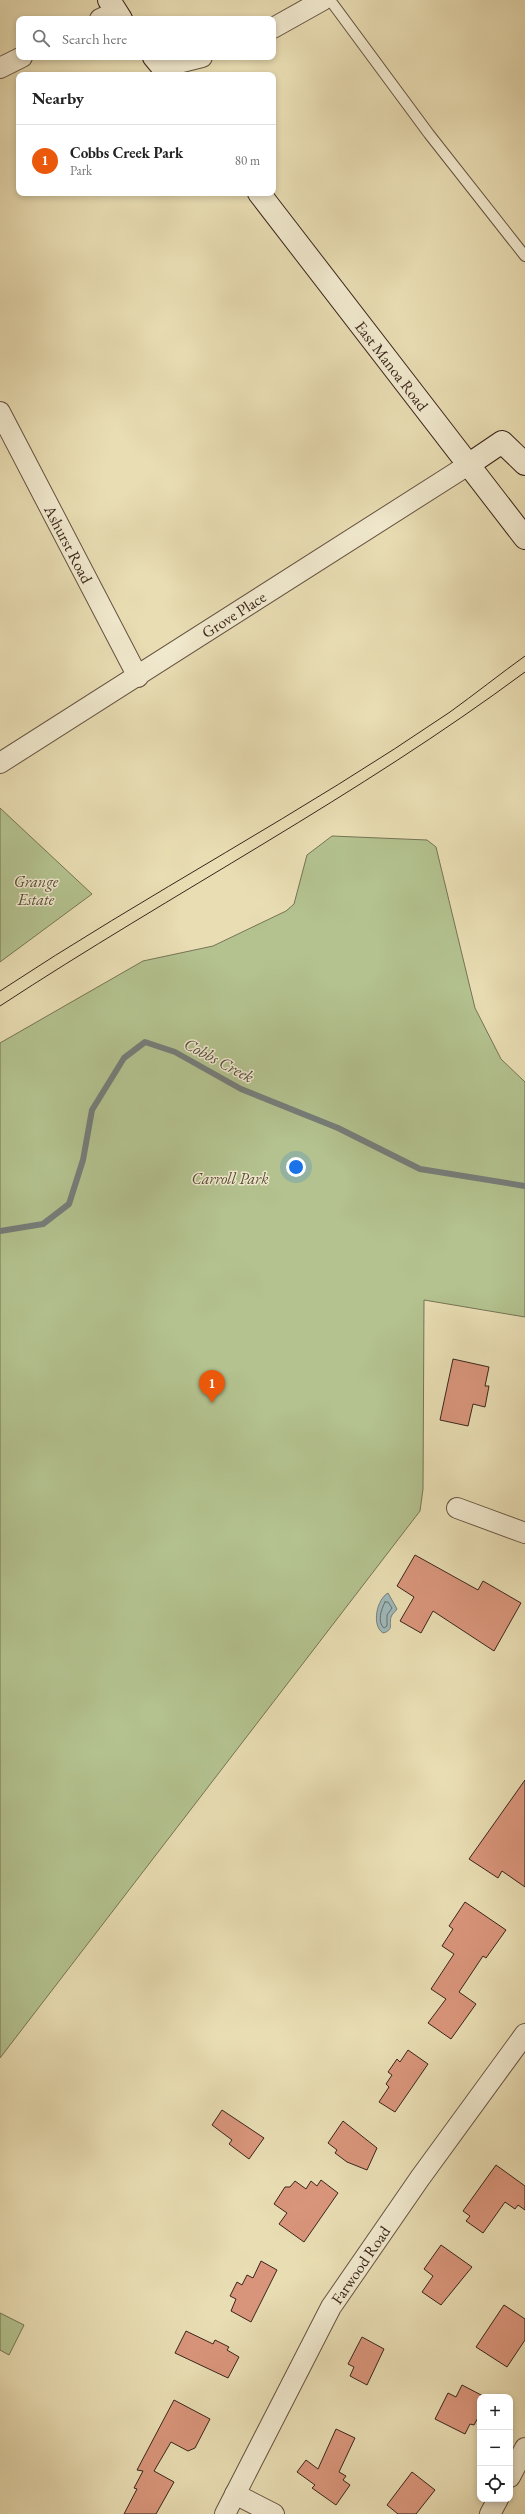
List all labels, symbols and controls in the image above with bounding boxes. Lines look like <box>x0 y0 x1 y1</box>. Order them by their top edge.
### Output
search box <box>16 16 276 60</box>
icon: search <box>30 27 52 49</box>
text: Search here <box>62 29 127 48</box>
text: Nearby <box>32 87 84 109</box>
text: Cobbs Creek Park <box>70 143 183 162</box>
text: 1 <box>42 152 48 169</box>
text: 80 m <box>235 152 260 169</box>
text: Park <box>70 162 92 179</box>
street label: East Manoa Road <box>351 316 434 416</box>
street label: Ashurst Road <box>39 501 98 588</box>
street label: Grove Place <box>198 586 270 642</box>
park label: Grange Estate <box>14 871 59 910</box>
water label: Cobbs Creek <box>180 1032 258 1088</box>
your location <box>286 1157 306 1177</box>
park label: Carroll Park <box>192 1168 269 1189</box>
pin: 1 <box>199 1370 225 1403</box>
street label: Farwood Road <box>326 2221 395 2308</box>
map controls <box>477 2394 513 2502</box>
button: + <box>477 2394 513 2430</box>
button: − <box>477 2430 513 2466</box>
button: locate <box>477 2466 513 2502</box>

